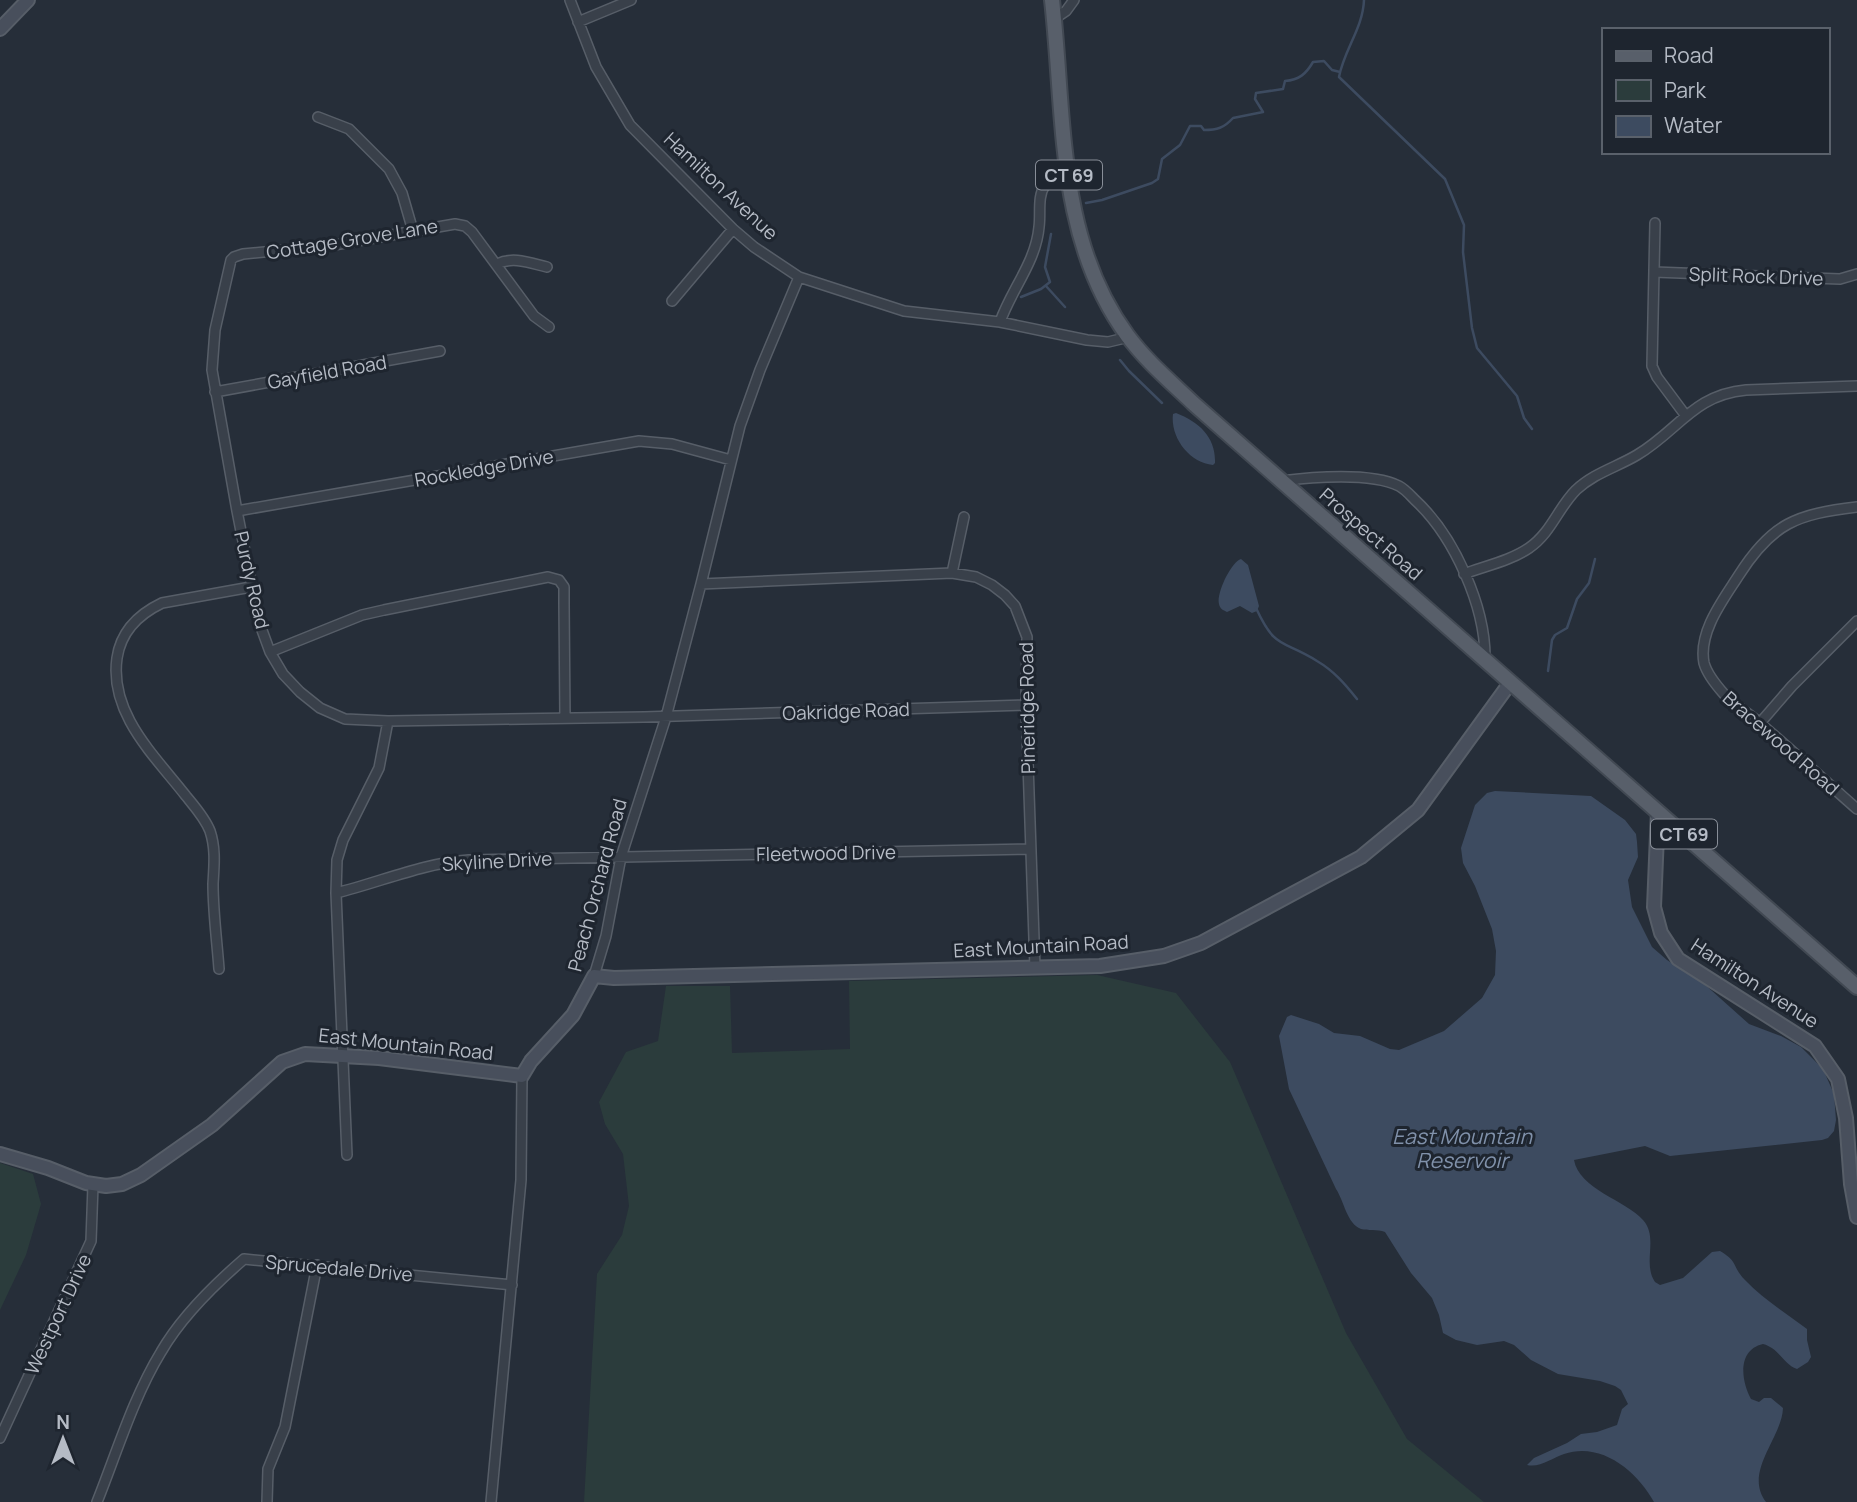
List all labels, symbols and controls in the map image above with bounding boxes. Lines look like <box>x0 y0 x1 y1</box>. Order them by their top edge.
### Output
legend <box>1602 28 1829 154</box>
text: Road <box>1664 41 1714 69</box>
text: Park <box>1664 76 1706 104</box>
text: Water <box>1664 111 1723 139</box>
street label: Hamilton Avenue <box>658 126 784 246</box>
road number: CT 69 <box>1036 160 1102 190</box>
street label: Cottage Grove Lane <box>264 213 440 265</box>
street label: Split Rock Drive <box>1688 261 1824 291</box>
street label: Gayfield Road <box>265 349 389 395</box>
street label: Rockledge Drive <box>413 443 555 493</box>
street label: Prospect Road <box>1314 482 1428 586</box>
street label: Purdy Road <box>228 529 276 631</box>
street label: Pineridge Road <box>1013 642 1041 774</box>
street label: Bracewood Road <box>1717 685 1845 801</box>
street label: Oakridge Road <box>782 696 910 726</box>
street label: Peach Orchard Road <box>561 796 633 974</box>
road number: CT 69 <box>1651 820 1717 848</box>
street label: Fleetwood Drive <box>756 839 896 867</box>
street label: Skyline Drive <box>441 845 553 877</box>
street label: East Mountain Road <box>953 928 1129 964</box>
street label: Hamilton Avenue <box>1686 932 1824 1034</box>
street label: East Mountain Road <box>317 1022 495 1066</box>
water label: East Mountain Reservoir <box>1392 1122 1533 1174</box>
street label: Westport Drive <box>19 1249 97 1379</box>
street label: Sprucedale Drive <box>264 1249 414 1287</box>
north arrow <box>28 1404 98 1474</box>
text: N <box>56 1409 70 1435</box>

